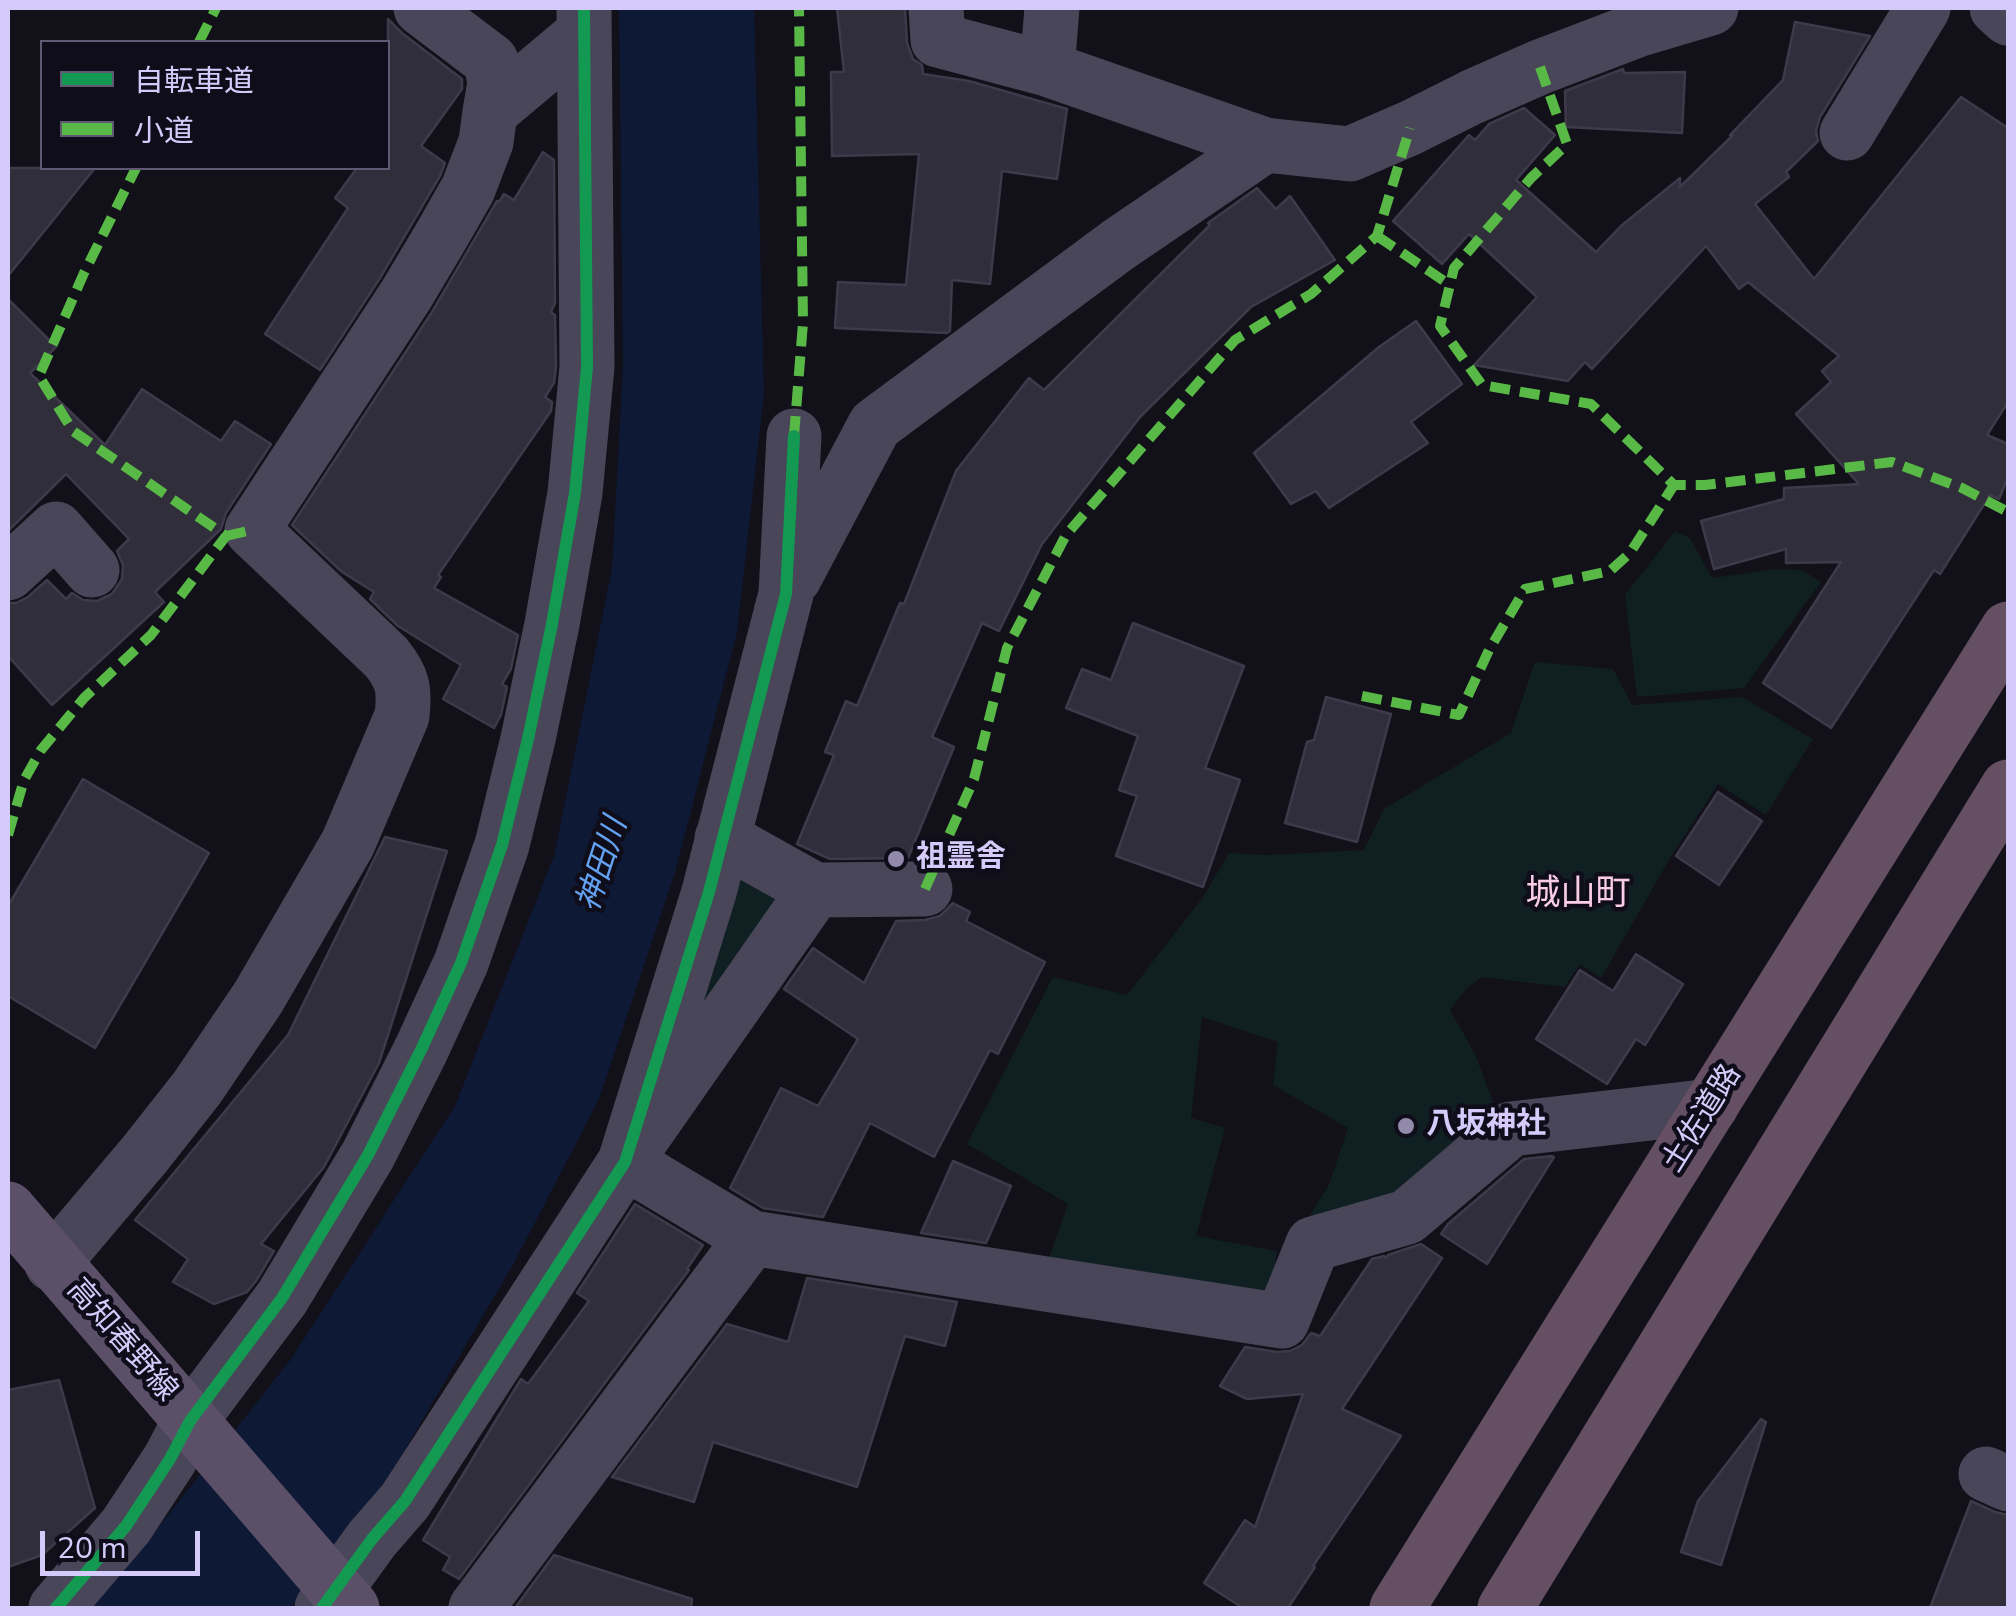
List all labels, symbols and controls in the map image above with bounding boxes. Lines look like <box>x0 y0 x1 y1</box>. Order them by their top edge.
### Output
legend <box>40 40 390 170</box>
text: 自転車道 <box>134 61 254 102</box>
text: 小道 <box>134 111 194 152</box>
water label: 神田川 <box>571 813 637 917</box>
place label: 祖霊舎 <box>916 841 1006 877</box>
marker: 祖霊舎 <box>885 848 907 870</box>
district label: 城山町 <box>1526 875 1630 917</box>
street label: 土佐道路 <box>1656 1059 1750 1179</box>
place label: 八坂神社 <box>1426 1108 1546 1144</box>
marker: 八坂神社 <box>1395 1115 1417 1137</box>
street label: 高知春野線 <box>58 1273 184 1409</box>
scale bar <box>45 1511 205 1573</box>
text: 20 m <box>57 1528 126 1569</box>

